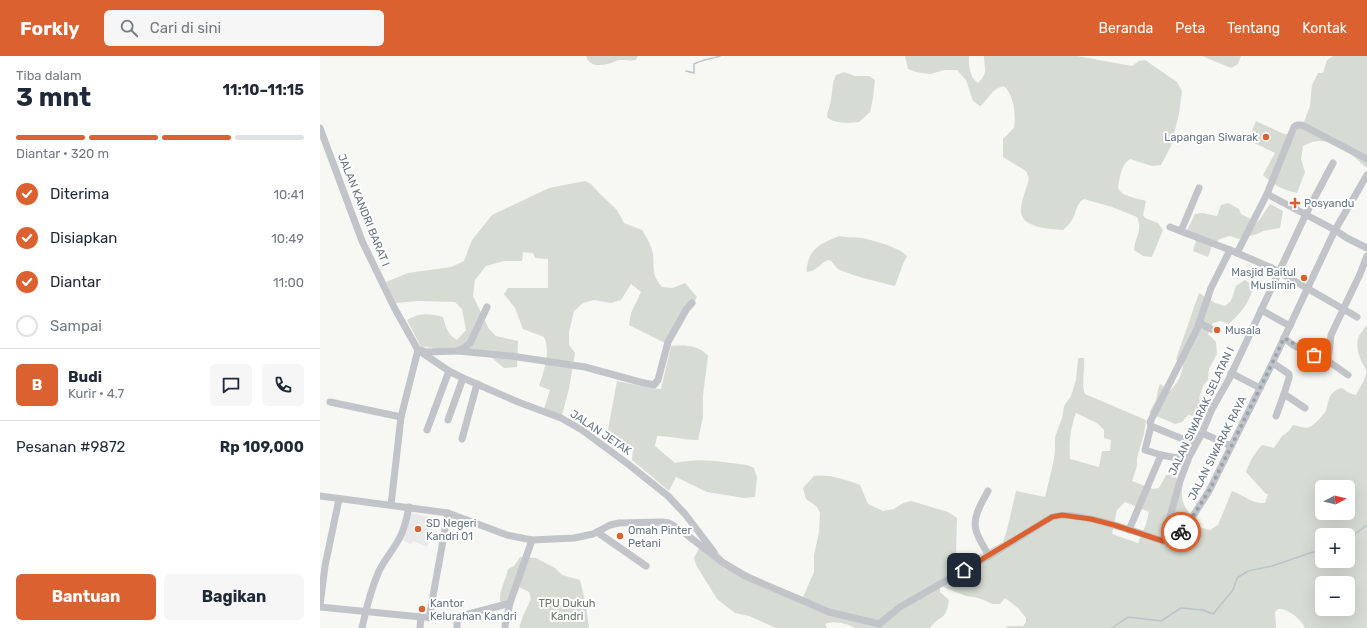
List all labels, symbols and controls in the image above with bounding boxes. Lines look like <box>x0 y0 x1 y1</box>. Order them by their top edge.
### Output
search box <box>104 10 384 46</box>
text: Forkly <box>20 17 80 40</box>
icon: search <box>118 17 140 39</box>
text: Cari di sini <box>150 19 221 37</box>
text: Beranda <box>1099 20 1153 37</box>
text: Peta <box>1175 20 1205 37</box>
text: Tentang <box>1227 20 1280 37</box>
text: Kontak <box>1302 20 1347 37</box>
text: Tiba dalam <box>16 68 82 83</box>
text: 11:10–11:15 <box>223 81 304 99</box>
text: 3 mnt <box>16 82 91 113</box>
place label: Lapangan Siwarak <box>1164 131 1258 144</box>
marker: Lapangan Siwarak <box>1261 132 1271 142</box>
text: Diantar · 320 m <box>16 146 109 161</box>
street label: JALAN KANDRI BARAT I <box>335 152 392 268</box>
icon: check <box>16 183 38 205</box>
text: Diterima <box>50 185 109 203</box>
text: 10:41 <box>273 187 304 202</box>
marker: Posyandu <box>1289 197 1301 209</box>
place label: Posyandu <box>1304 197 1354 210</box>
icon: check <box>16 227 38 249</box>
text: Disiapkan <box>50 229 117 247</box>
text: 10:49 <box>271 231 304 246</box>
place label: Masjid Baitul Muslimin <box>1231 266 1296 292</box>
icon: check <box>16 271 38 293</box>
text: Diantar <box>50 273 101 291</box>
marker: Masjid Baitul Muslimin <box>1299 273 1309 283</box>
text: 11:00 <box>273 275 304 290</box>
text: Sampai <box>50 317 102 335</box>
place label: Musala <box>1225 324 1261 337</box>
marker: Musala <box>1212 325 1222 335</box>
pin <box>1297 338 1331 372</box>
icon: bag <box>1303 344 1325 366</box>
street label: JALAN SIWARAK SELATAN I <box>1166 345 1237 477</box>
button: chat <box>210 364 252 406</box>
button: phone <box>262 364 304 406</box>
text: Budi <box>68 368 102 386</box>
text: B <box>32 376 42 394</box>
text: Kurir · 4.7 <box>68 386 124 401</box>
street label: JALAN SIWARAK RAYA <box>1186 393 1250 502</box>
street label: JALAN JETAK <box>568 407 634 458</box>
text: Pesanan #9872 <box>16 438 125 456</box>
text: Rp 109,000 <box>220 438 304 456</box>
north arrow <box>1315 480 1355 520</box>
map controls <box>1315 480 1355 616</box>
courier <box>1161 512 1201 552</box>
place label: SD Negeri Kandri 01 <box>426 517 477 543</box>
icon: bike <box>1170 521 1192 543</box>
marker: SD Negeri Kandri 01 <box>413 524 423 534</box>
place label: Omah Pinter Petani <box>628 524 692 550</box>
button: + <box>1315 528 1355 568</box>
marker: Omah Pinter Petani <box>615 531 625 541</box>
pin <box>947 553 981 587</box>
icon: home <box>953 559 975 581</box>
button: Bantuan <box>16 574 156 620</box>
button: Bagikan <box>164 574 304 620</box>
button: − <box>1315 576 1355 616</box>
place label: Kantor Kelurahan Kandri <box>430 597 517 623</box>
park label: TPU Dukuh Kandri <box>538 597 596 623</box>
marker: Kantor Kelurahan Kandri <box>417 604 427 614</box>

